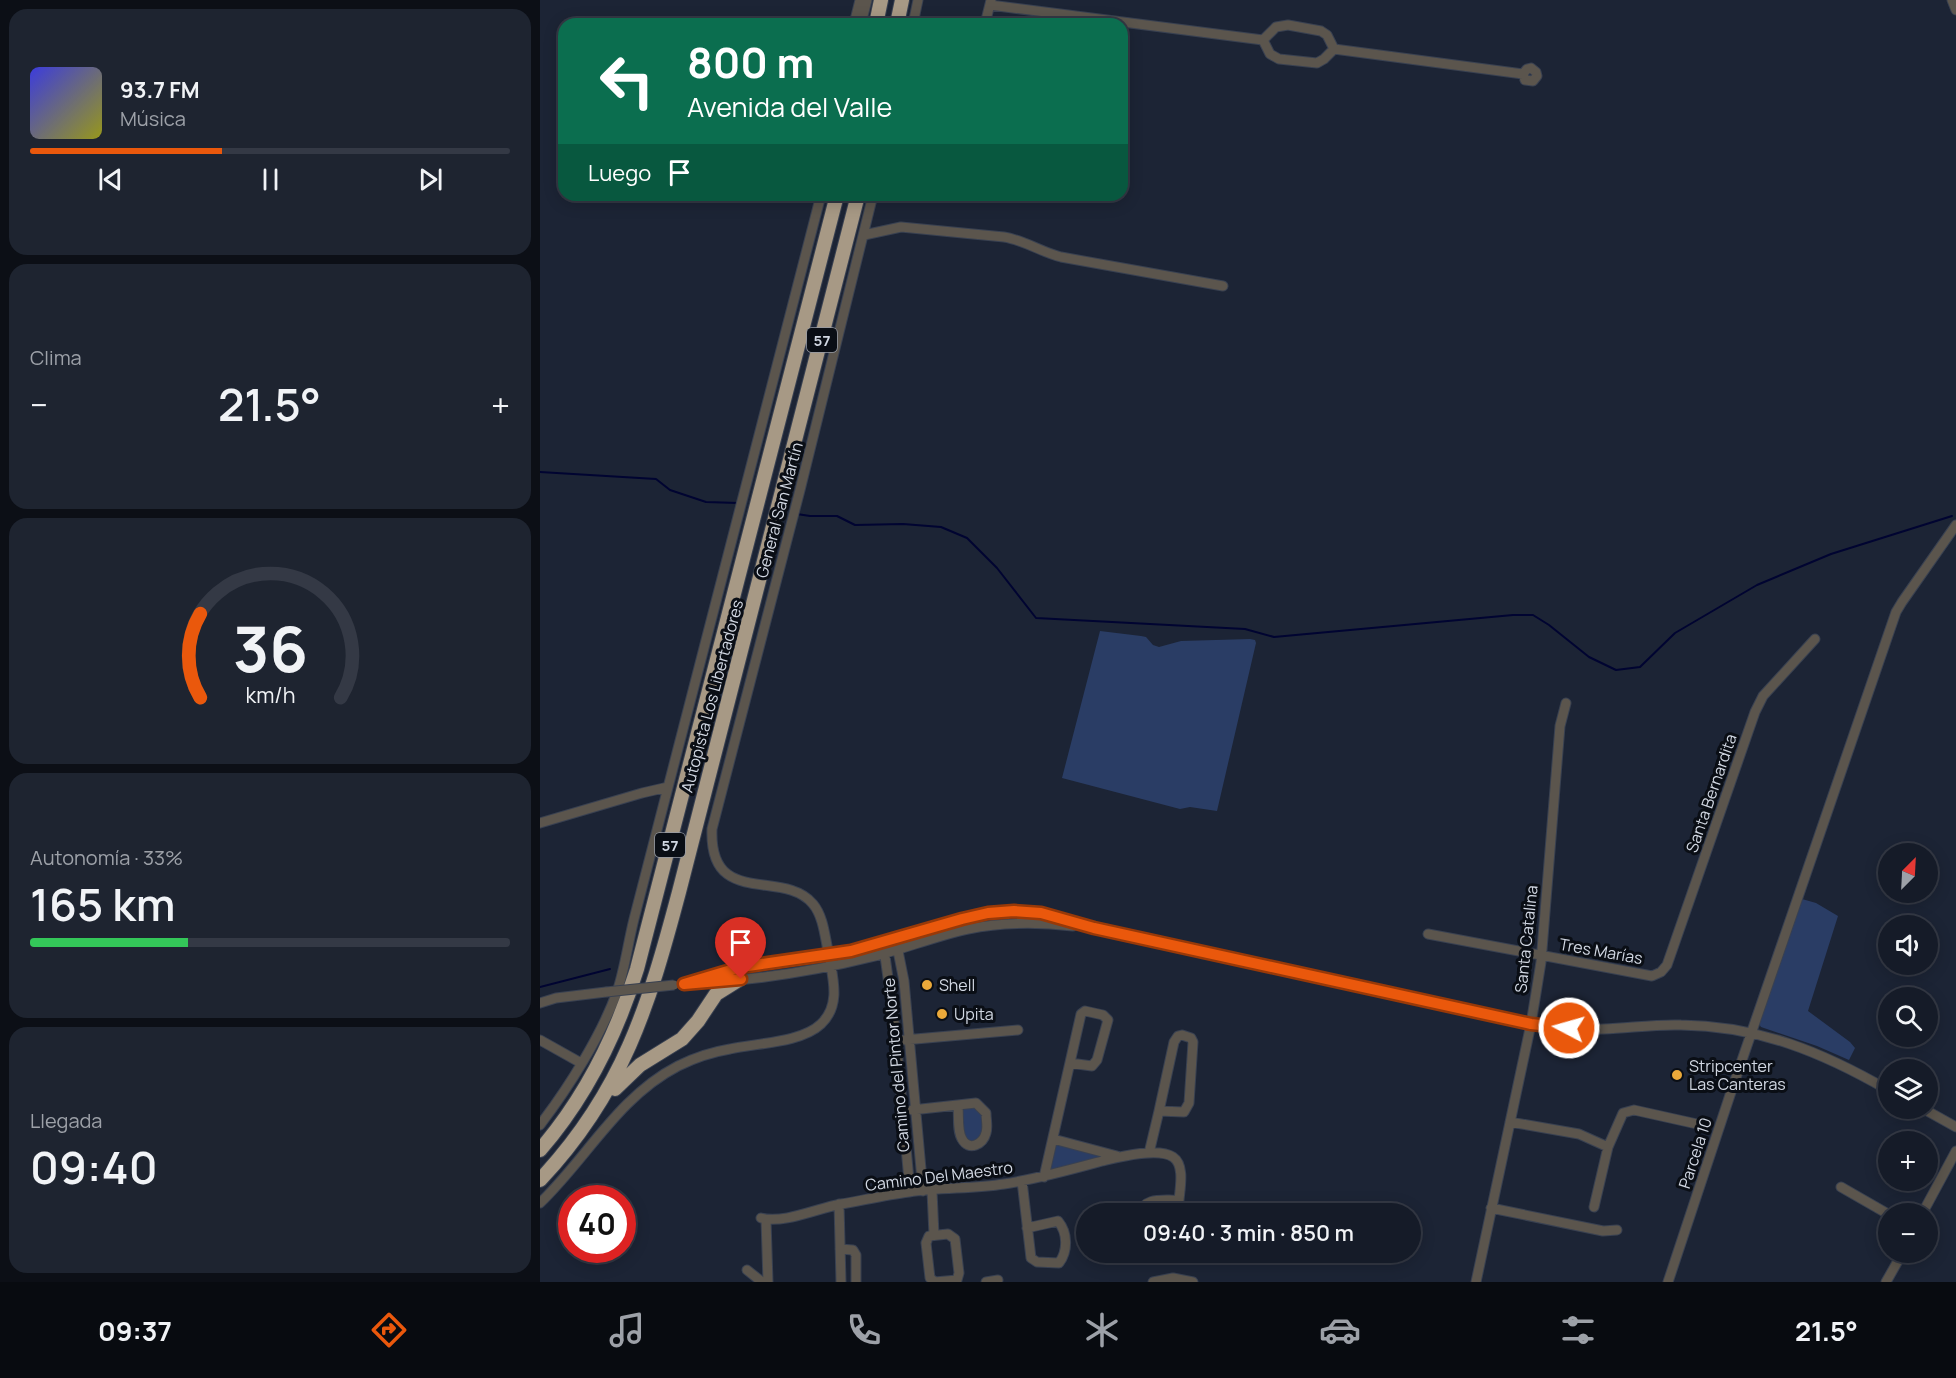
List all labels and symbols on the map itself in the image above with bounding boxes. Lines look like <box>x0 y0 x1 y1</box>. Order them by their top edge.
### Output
road number: 57 <box>807 328 837 352</box>
street label: General San Martín <box>750 440 808 580</box>
street label: Autopista Los Libertadores <box>676 597 748 795</box>
street label: Santa Bernardita <box>1680 731 1742 855</box>
road number: 57 <box>655 833 685 857</box>
north arrow <box>1878 843 1938 903</box>
street label: Santa Catalina <box>1509 884 1543 994</box>
pin <box>715 917 766 979</box>
street label: Tres Marías <box>1558 933 1644 969</box>
place label: Shell <box>939 974 975 996</box>
street label: Camino del Pintor Norte <box>877 977 915 1153</box>
marker: Shell <box>920 978 934 992</box>
position arrow <box>1537 996 1601 1060</box>
place label: Upita <box>954 1003 994 1025</box>
marker: Upita <box>935 1007 949 1021</box>
place label: Stripcenter Las Canteras <box>1689 1055 1786 1095</box>
marker: Stripcenter Las Canteras <box>1670 1068 1684 1082</box>
street label: Parcela 10 <box>1673 1115 1717 1191</box>
street label: Camino Del Maestro <box>864 1156 1014 1196</box>
speed limit sign: 40 <box>558 1185 636 1263</box>

